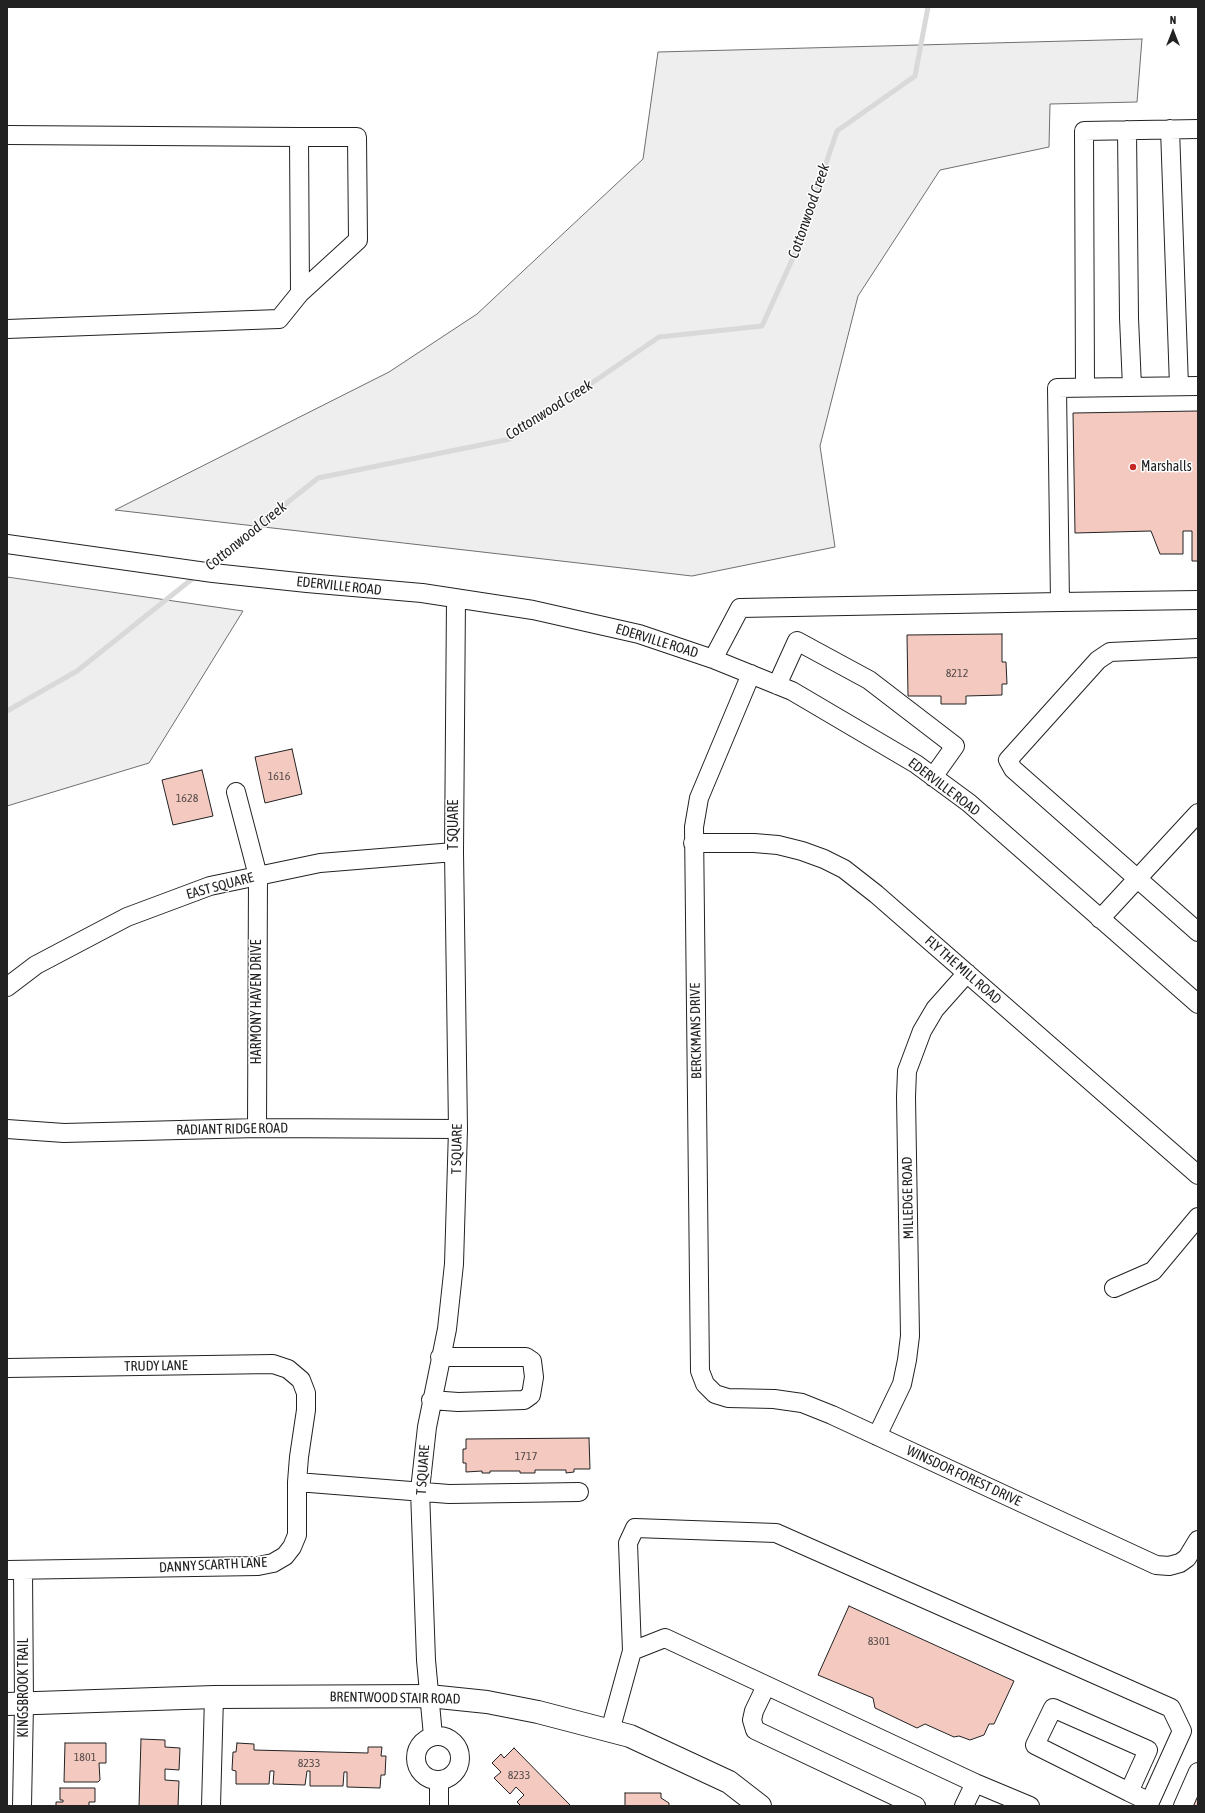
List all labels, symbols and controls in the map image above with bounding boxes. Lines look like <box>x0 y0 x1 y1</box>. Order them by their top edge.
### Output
north arrow <box>1153 12 1193 52</box>
text: N <box>1170 14 1176 26</box>
water label: Cottonwood Creek <box>784 161 834 261</box>
water label: Cottonwood Creek <box>502 376 596 444</box>
place label: Marshalls <box>1141 459 1192 475</box>
marker: Marshalls <box>1128 462 1138 472</box>
water label: Cottonwood Creek <box>202 498 290 574</box>
street label: EDERVILLE ROAD <box>296 573 382 599</box>
street label: EDERVILLE ROAD <box>614 620 700 662</box>
house number: 8212 <box>946 666 968 680</box>
street label: EDERVILLE ROAD <box>905 755 983 819</box>
house number: 1616 <box>268 769 290 783</box>
house number: 1628 <box>176 791 198 805</box>
street label: T SQUARE <box>446 800 462 850</box>
street label: EAST SQUARE <box>185 869 255 903</box>
street label: FLY THE MILL ROAD <box>921 932 1005 1008</box>
street label: HARMONY HAVEN DRIVE <box>249 940 265 1064</box>
street label: BERCKMANS DRIVE <box>687 983 705 1079</box>
street label: RADIANT RIDGE ROAD <box>176 1120 288 1138</box>
street label: T SQUARE <box>448 1124 466 1174</box>
street label: MILLEDGE ROAD <box>899 1157 917 1239</box>
street label: TRUDY LANE <box>124 1357 188 1375</box>
street label: WINSDOR FOREST DRIVE <box>904 1442 1024 1510</box>
street label: T SQUARE <box>413 1444 433 1496</box>
house number: 1717 <box>515 1449 537 1463</box>
street label: DANNY SCARTH LANE <box>159 1554 267 1576</box>
house number: 8301 <box>868 1634 890 1648</box>
street label: KINGSBROOK TRAIL <box>16 1638 32 1738</box>
street label: BRENTWOOD STAIR ROAD <box>330 1688 460 1708</box>
house number: 1801 <box>74 1750 96 1764</box>
house number: 8233 <box>298 1756 320 1770</box>
house number: 8233 <box>508 1768 530 1782</box>

